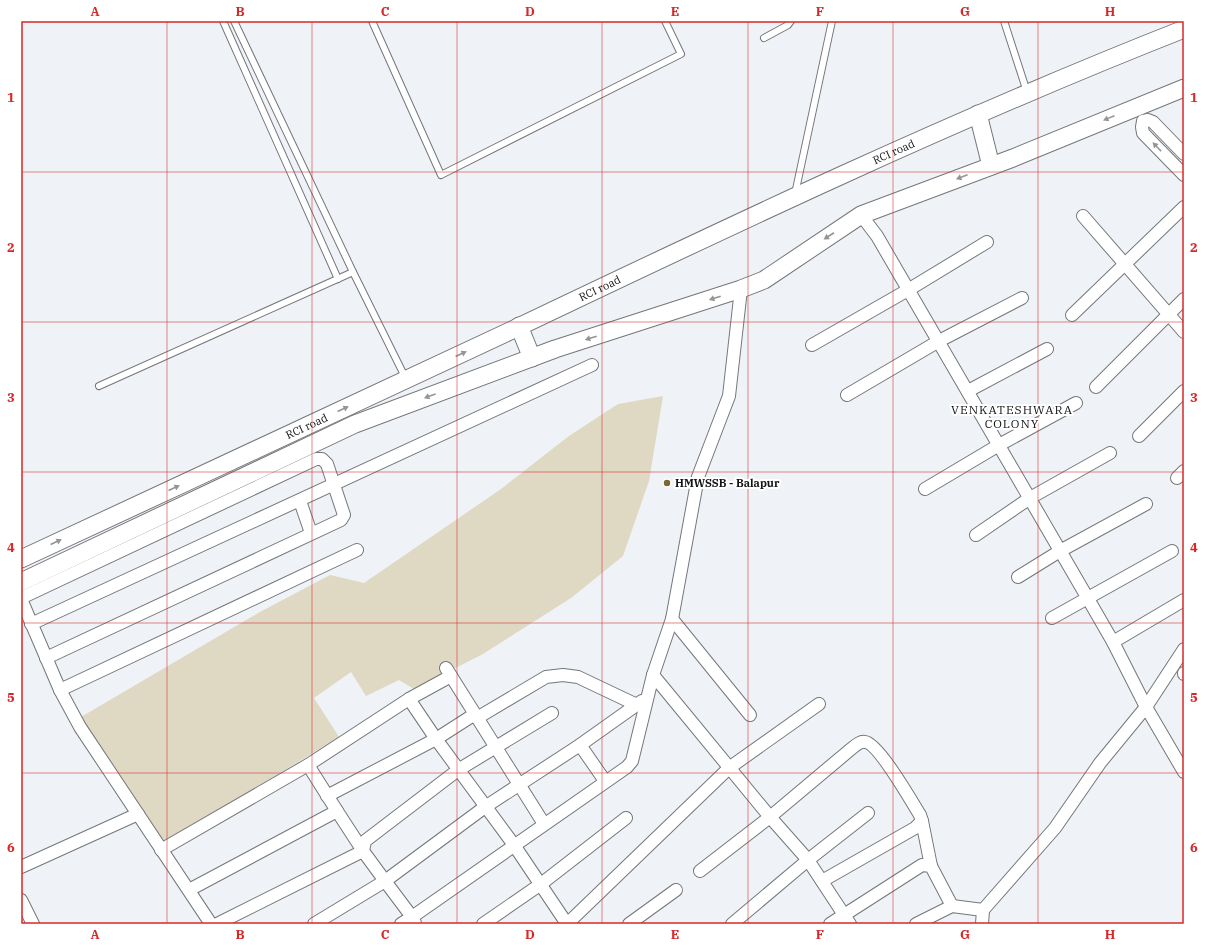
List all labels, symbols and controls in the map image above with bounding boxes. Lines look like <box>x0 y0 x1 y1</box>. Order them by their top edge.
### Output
text: A <box>90 3 100 20</box>
text: B <box>235 3 245 20</box>
text: C <box>381 3 390 20</box>
text: D <box>525 3 535 20</box>
text: E <box>671 3 679 20</box>
text: F <box>816 3 824 20</box>
text: G <box>960 3 970 20</box>
text: H <box>1105 3 1116 20</box>
text: 1 <box>7 89 15 106</box>
text: 1 <box>1190 89 1198 106</box>
one-way arrow <box>1102 116 1114 122</box>
street label: RCI road <box>870 136 917 167</box>
one-way arrow <box>1152 142 1162 152</box>
one-way arrow <box>956 174 968 180</box>
one-way arrow <box>823 232 834 240</box>
text: 2 <box>7 239 15 256</box>
text: 2 <box>1190 239 1198 256</box>
street label: RCI road <box>577 272 623 304</box>
one-way arrow <box>709 295 721 301</box>
one-way arrow <box>585 335 597 341</box>
one-way arrow <box>455 351 466 357</box>
text: 3 <box>7 389 15 406</box>
text: 3 <box>1190 389 1198 406</box>
one-way arrow <box>423 394 435 400</box>
district label: VENKATESHWARA COLONY <box>951 402 1073 431</box>
one-way arrow <box>337 406 349 412</box>
street label: RCI road <box>283 410 330 442</box>
place label: HMWSSB - Balapur <box>675 476 780 490</box>
marker: HMWSSB - Balapur <box>662 478 672 488</box>
one-way arrow <box>169 485 180 491</box>
text: 4 <box>7 539 15 556</box>
one-way arrow <box>51 539 63 545</box>
text: 4 <box>1190 539 1198 556</box>
text: 5 <box>7 689 15 706</box>
text: 5 <box>1190 689 1198 706</box>
text: 6 <box>7 839 15 856</box>
text: 6 <box>1190 839 1198 856</box>
text: A <box>90 926 100 943</box>
text: B <box>235 926 245 943</box>
text: C <box>381 926 390 943</box>
text: D <box>525 926 535 943</box>
text: E <box>671 926 679 943</box>
text: F <box>816 926 824 943</box>
text: G <box>960 926 970 943</box>
text: H <box>1105 926 1116 943</box>

